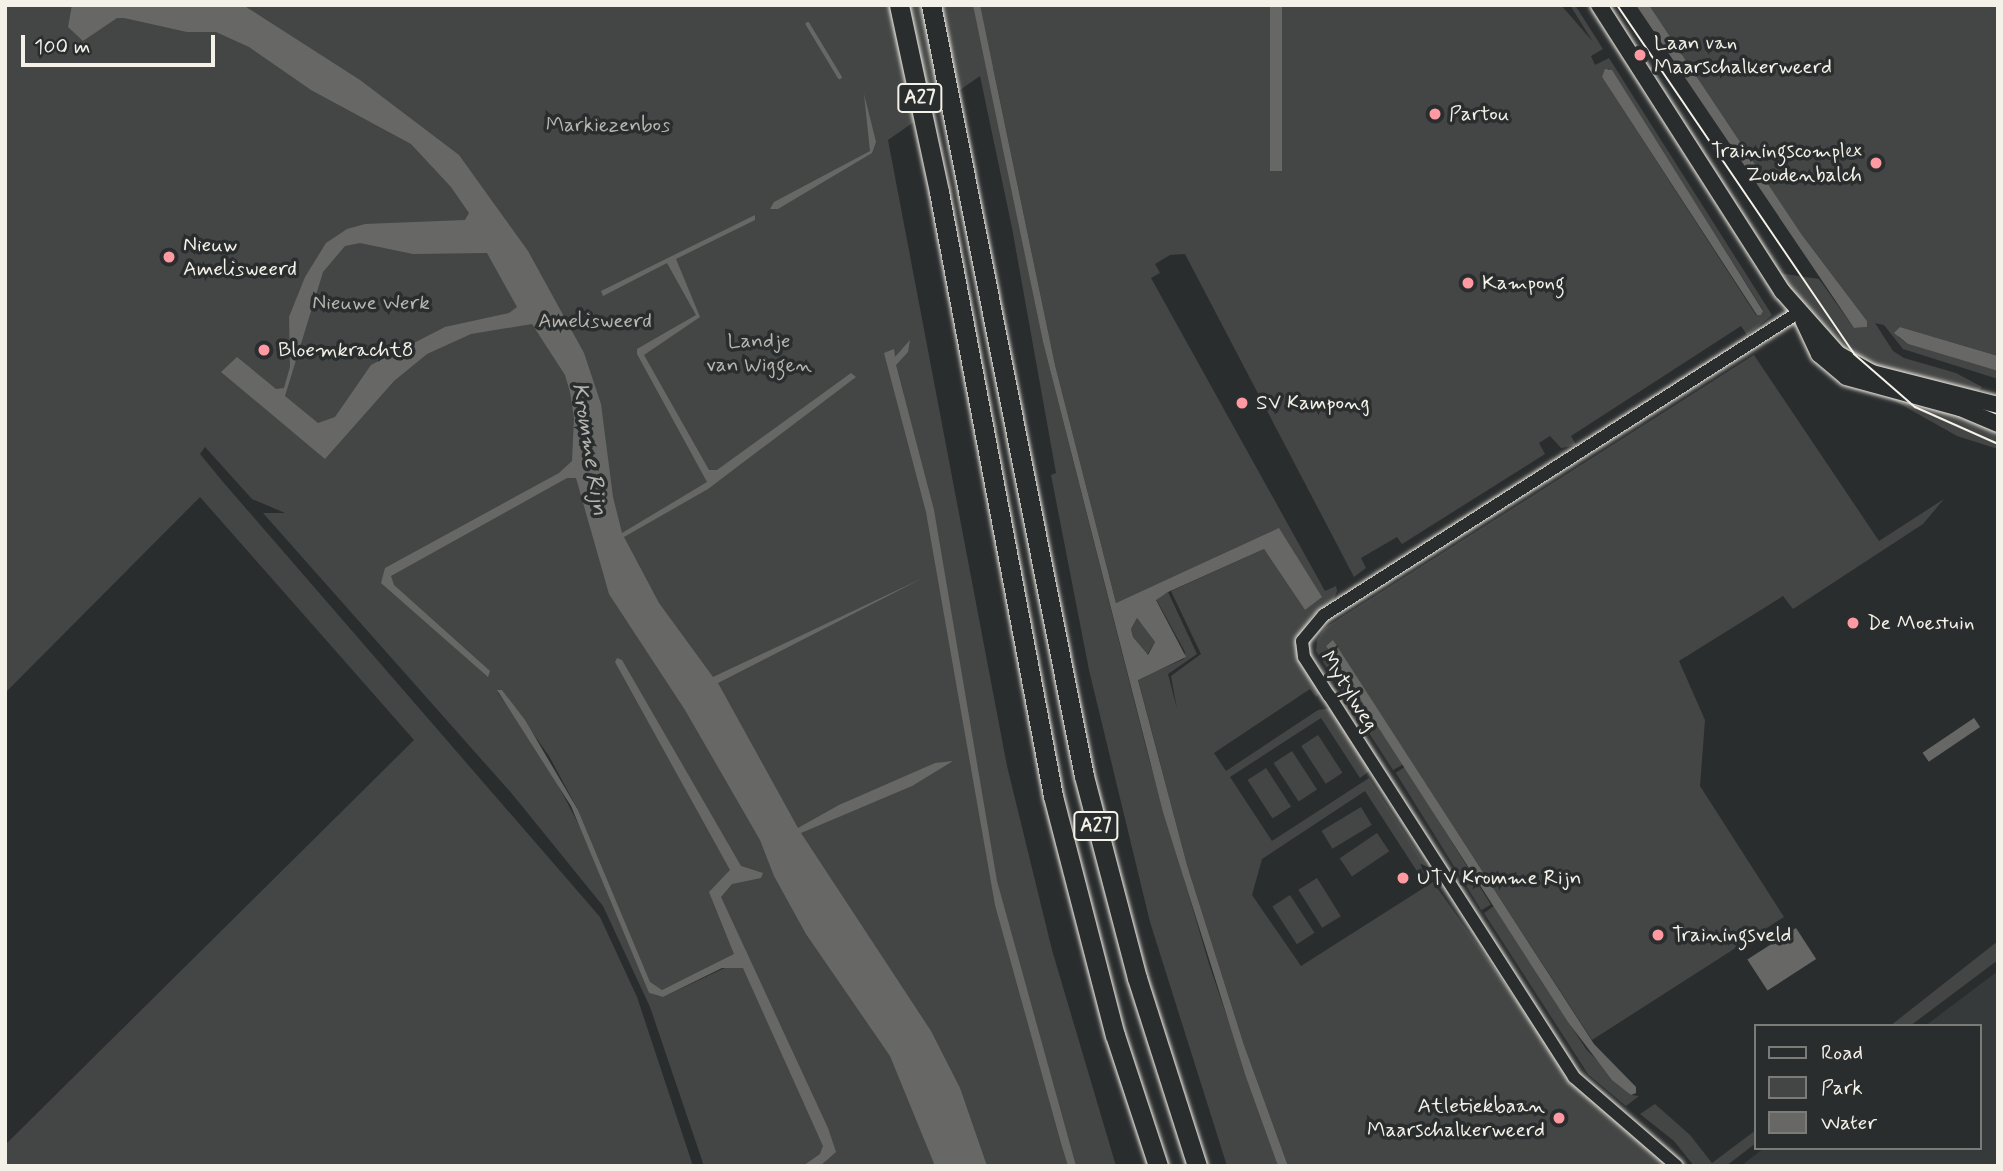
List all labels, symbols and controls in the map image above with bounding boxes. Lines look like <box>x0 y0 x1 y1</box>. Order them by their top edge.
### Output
scale bar <box>24 21 219 65</box>
place label: Laan van Maarschalkerweerd <box>1654 30 1832 80</box>
text: 100 m <box>34 33 90 61</box>
marker: Laan van Maarschalkerweerd <box>1632 47 1648 63</box>
road number: A27 <box>897 82 943 114</box>
place label: Partou <box>1449 101 1509 127</box>
marker: Partou <box>1427 106 1443 122</box>
park label: Markiezenbos <box>546 112 670 138</box>
place label: Trainingscomplex Zoudenbalch <box>1711 138 1862 188</box>
marker: Trainingscomplex Zoudenbalch <box>1868 155 1884 171</box>
place label: Nieuw Amelisweerd <box>183 232 297 282</box>
marker: Nieuw Amelisweerd <box>161 249 177 265</box>
place label: Kampong <box>1482 270 1565 296</box>
marker: Kampong <box>1460 275 1476 291</box>
park label: Nieuwe Werk <box>312 290 430 316</box>
park label: Amelisweerd <box>538 308 652 334</box>
park label: Landje van Wiggen <box>708 328 810 378</box>
place label: Bloemkracht8 <box>278 337 414 363</box>
marker: Bloemkracht8 <box>256 342 272 358</box>
water label: Kromme Rijn <box>565 379 613 519</box>
place label: SV Kampong <box>1256 390 1370 416</box>
marker: SV Kampong <box>1234 395 1250 411</box>
place label: De Moestuin <box>1867 610 1973 636</box>
marker: De Moestuin <box>1845 615 1861 631</box>
street label: Mytylweg <box>1315 646 1383 736</box>
road number: A27 <box>1073 810 1119 842</box>
place label: UTV Kromme Rijn <box>1417 865 1587 891</box>
marker: UTV Kromme Rijn <box>1395 870 1411 886</box>
place label: Trainingsveld <box>1672 922 1791 948</box>
marker: Trainingsveld <box>1650 927 1666 943</box>
legend <box>1755 1024 1982 1150</box>
text: Road <box>1821 1039 1863 1067</box>
text: Park <box>1821 1074 1863 1102</box>
place label: Atletiekbaan Maarschalkerweerd <box>1367 1093 1545 1143</box>
text: Water <box>1821 1109 1877 1137</box>
marker: Atletiekbaan Maarschalkerweerd <box>1551 1110 1567 1126</box>

